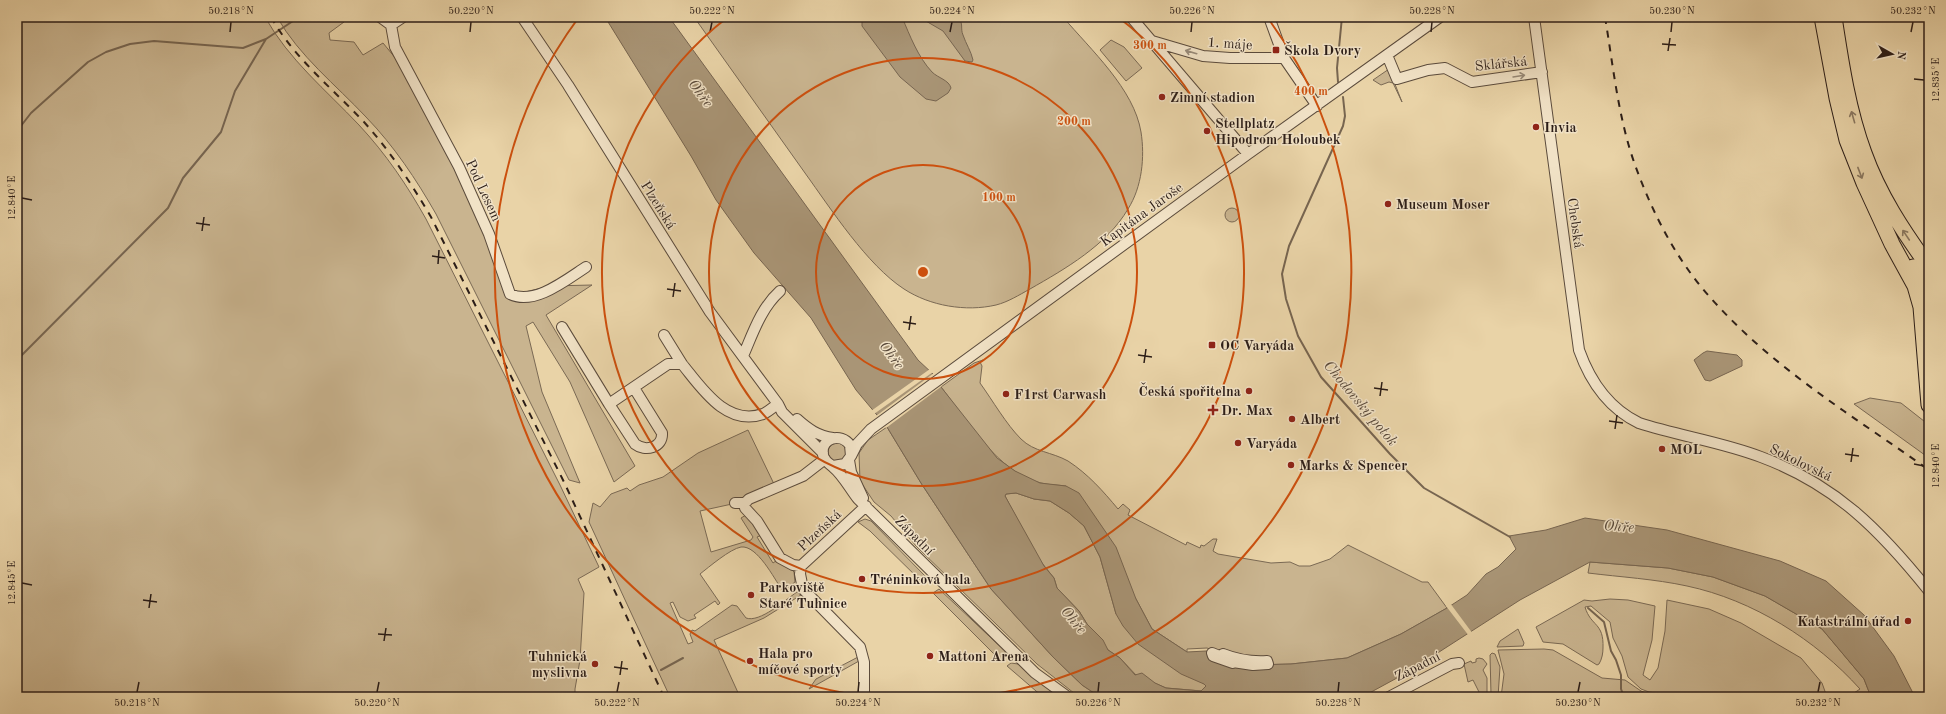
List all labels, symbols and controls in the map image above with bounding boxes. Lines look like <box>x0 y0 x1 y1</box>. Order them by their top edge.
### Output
text: 50.218°N <box>208 6 254 16</box>
text: 50.220°N <box>448 6 494 16</box>
text: 50.222°N <box>689 6 735 16</box>
text: 50.224°N <box>929 6 975 16</box>
text: 50.226°N <box>1169 6 1215 16</box>
text: 50.228°N <box>1409 6 1455 16</box>
text: 50.230°N <box>1649 6 1695 16</box>
text: 50.232°N <box>1890 6 1936 16</box>
north arrow <box>1872 34 1912 74</box>
street label: 1. máje <box>1207 35 1253 53</box>
text: 300 m <box>1133 40 1167 52</box>
place label: Škola Dvory <box>1284 41 1361 58</box>
marker: Škola Dvory <box>1271 45 1281 55</box>
one-way arrow <box>1185 48 1198 56</box>
text: N <box>1894 50 1906 61</box>
street label: Sklářská <box>1474 54 1528 74</box>
text: 12.835°E <box>1931 58 1941 102</box>
one-way arrow <box>1513 72 1526 80</box>
water label: Ohře <box>685 77 715 111</box>
text: 400 m <box>1294 86 1328 98</box>
place label: Zimní stadion <box>1170 91 1255 105</box>
marker: Zimní stadion <box>1157 92 1167 102</box>
one-way arrow <box>1849 111 1856 124</box>
text: 200 m <box>1057 116 1091 128</box>
place label: Stellplatz Hipodrom Holoubek <box>1215 117 1341 147</box>
place label: Invia <box>1544 121 1577 135</box>
marker: Invia <box>1531 122 1541 132</box>
marker: Stellplatz Hipodrom Holoubek <box>1202 126 1212 136</box>
street label: Pod Lesem <box>463 157 503 223</box>
one-way arrow <box>1857 167 1865 179</box>
text: 12.840°E <box>7 176 17 220</box>
street label: Plzeňská <box>638 179 678 232</box>
street label: Kapitána Jaroše <box>1098 180 1186 249</box>
text: 100 m <box>982 192 1016 204</box>
street label: Chebská <box>1565 197 1585 249</box>
place label: Museum Moser <box>1396 198 1490 212</box>
marker: Museum Moser <box>1383 199 1393 209</box>
one-way arrow <box>1902 230 1910 241</box>
centre of rings <box>916 265 930 279</box>
water label: Ohře <box>876 339 906 373</box>
place label: OC Varyáda <box>1220 339 1294 353</box>
marker: OC Varyáda <box>1207 340 1217 350</box>
water label: Chodovský potok <box>1320 359 1400 449</box>
place label: Česká spořitelna <box>1138 382 1241 399</box>
marker: Česká spořitelna <box>1244 386 1254 396</box>
place label: F1rst Carwash <box>1014 388 1106 402</box>
marker: F1rst Carwash <box>1001 389 1011 399</box>
place label: Dr. Max <box>1221 404 1273 418</box>
marker: Dr. Max <box>1208 405 1218 415</box>
place label: Albert <box>1300 413 1340 427</box>
marker: Albert <box>1287 414 1297 424</box>
place label: Varyáda <box>1246 437 1297 451</box>
marker: Varyáda <box>1233 438 1243 448</box>
street label: Sokolovská <box>1767 442 1834 484</box>
place label: MOL <box>1670 443 1702 457</box>
marker: MOL <box>1657 444 1667 454</box>
text: 12.840°E <box>1931 444 1941 488</box>
place label: Marks & Spencer <box>1299 459 1407 473</box>
marker: Marks & Spencer <box>1286 460 1296 470</box>
street label: Plzeňská <box>795 507 844 554</box>
street label: Západní <box>892 513 937 558</box>
water label: Ohře <box>1603 519 1635 536</box>
text: 12.845°E <box>7 561 17 605</box>
place label: Tréninková hala <box>870 573 971 587</box>
marker: Tréninková hala <box>857 574 867 584</box>
place label: Parkoviště Staré Tuhnice <box>759 581 847 611</box>
marker: Parkoviště Staré Tuhnice <box>746 590 756 600</box>
water label: Ohře <box>1057 604 1089 638</box>
place label: Katastrální úřad <box>1797 615 1900 629</box>
marker: Katastrální úřad <box>1903 616 1913 626</box>
place label: Hala pro míčové sporty <box>758 647 842 677</box>
street label: Západní <box>1393 649 1443 684</box>
place label: Tuhnická myslivna <box>528 650 587 680</box>
place label: Mattoni Arena <box>938 650 1029 664</box>
marker: Mattoni Arena <box>925 651 935 661</box>
marker: Hala pro míčové sporty <box>745 656 755 666</box>
marker: Tuhnická myslivna <box>590 659 600 669</box>
text: 50.218°N <box>114 698 160 708</box>
text: 50.220°N <box>354 698 400 708</box>
text: 50.222°N <box>594 698 640 708</box>
text: 50.224°N <box>835 698 881 708</box>
text: 50.226°N <box>1075 698 1121 708</box>
text: 50.228°N <box>1315 698 1361 708</box>
text: 50.230°N <box>1555 698 1601 708</box>
text: 50.232°N <box>1795 698 1841 708</box>

